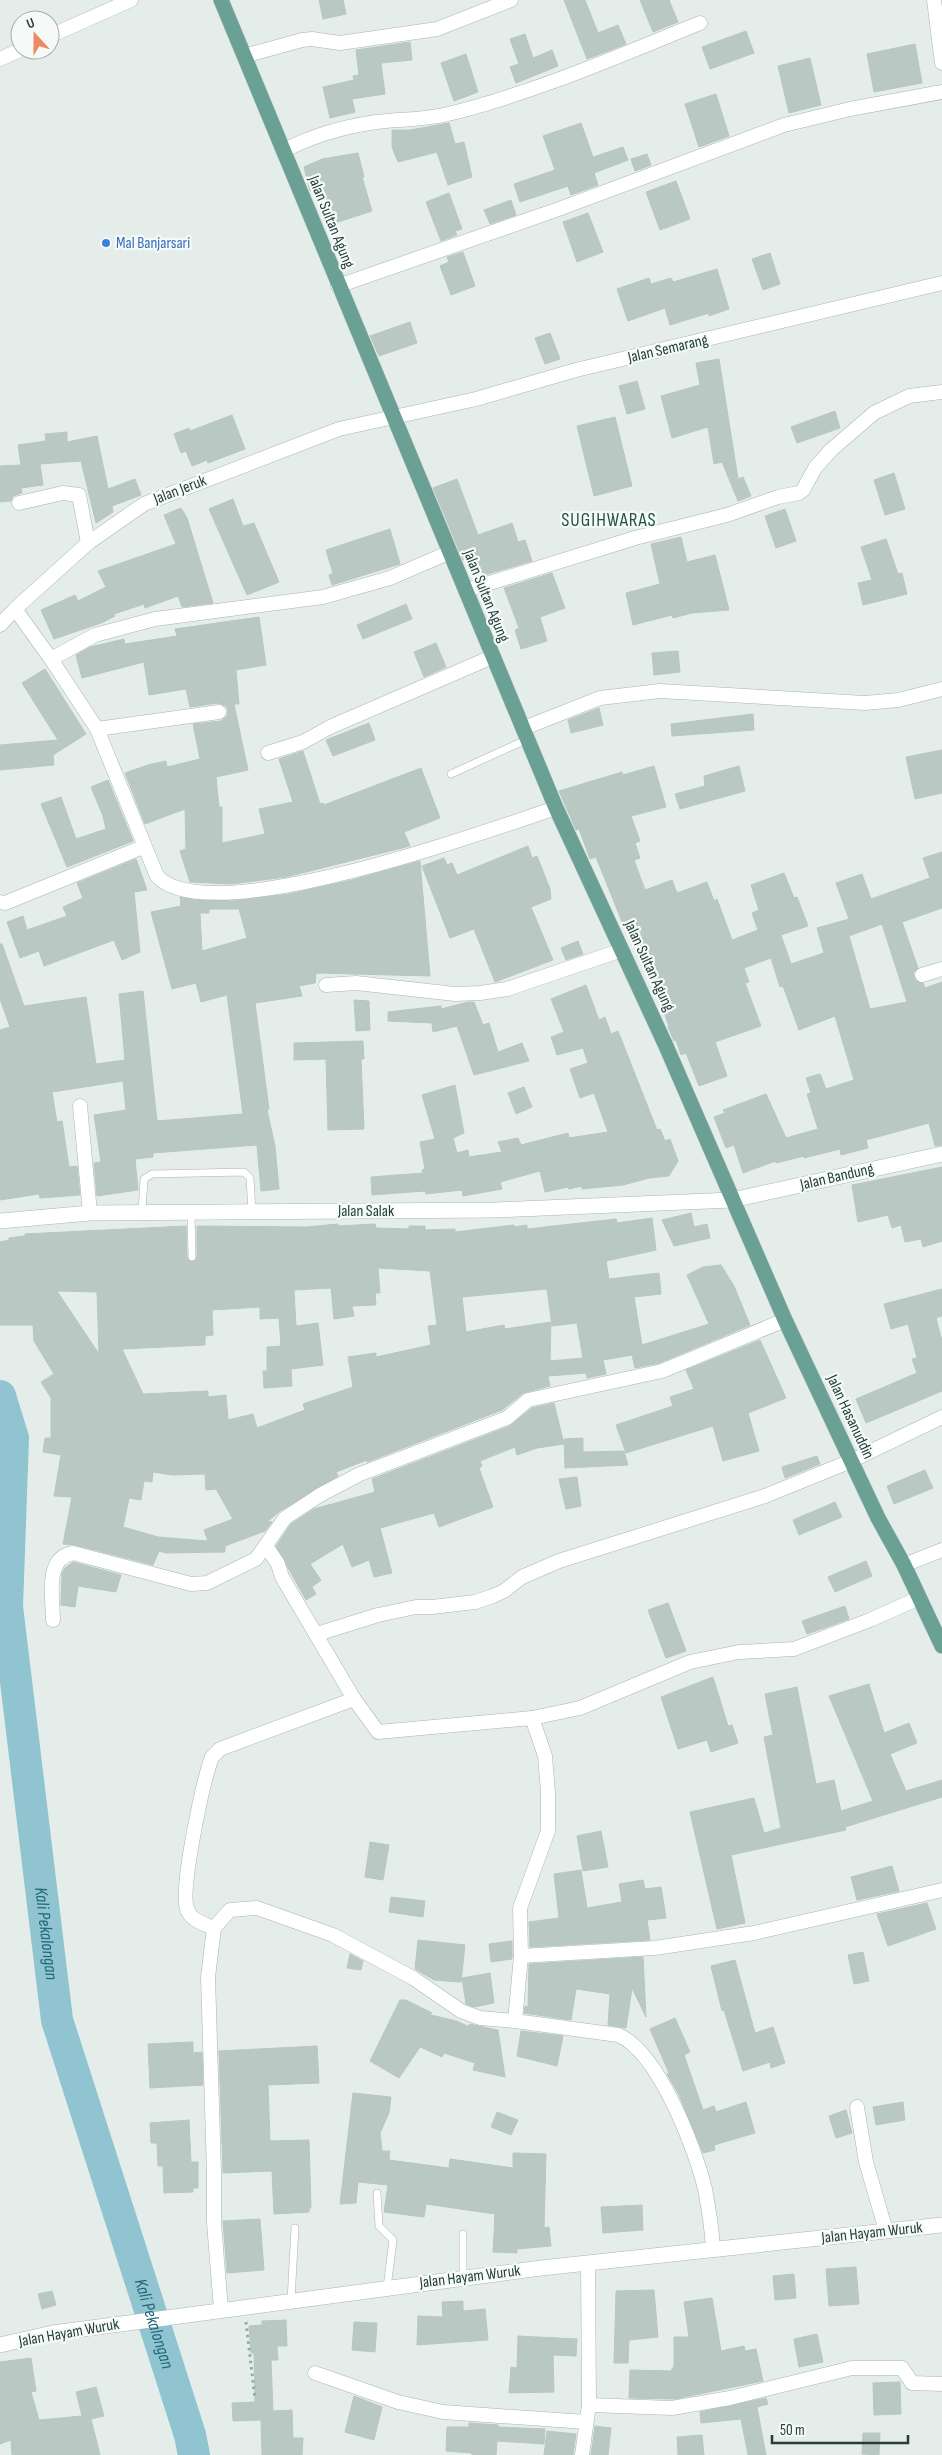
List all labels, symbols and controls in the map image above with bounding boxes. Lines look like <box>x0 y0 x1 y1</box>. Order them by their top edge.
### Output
north arrow <box>10 10 60 60</box>
text: U <box>24 14 37 33</box>
street label: Jalan Sultan Agung <box>303 172 358 271</box>
place label: Mal Banjarsari <box>116 234 190 253</box>
marker: Mal Banjarsari <box>100 237 112 249</box>
street label: Jalan Semarang <box>625 331 710 368</box>
street label: Jalan Jeruk <box>150 471 209 509</box>
district label: SUGIHWARAS <box>561 509 657 532</box>
street label: Jalan Sultan Agung <box>458 546 513 645</box>
street label: Jalan Sultan Agung <box>619 917 678 1015</box>
street label: Jalan Bandung <box>797 1159 876 1195</box>
street label: Jalan Salak <box>337 1202 394 1221</box>
street label: Jalan Hasanuddin <box>822 1371 878 1462</box>
water label: Kali Pekalongan <box>31 1886 63 1982</box>
street label: Jalan Hayam Wuruk <box>820 2218 923 2248</box>
street label: Jalan Hayam Wuruk <box>418 2261 521 2293</box>
water label: Kali Pekalongan <box>130 2276 179 2372</box>
street label: Jalan Hayam Wuruk <box>16 2315 121 2351</box>
scale bar <box>772 2412 908 2444</box>
text: 50 m <box>780 2421 805 2440</box>

